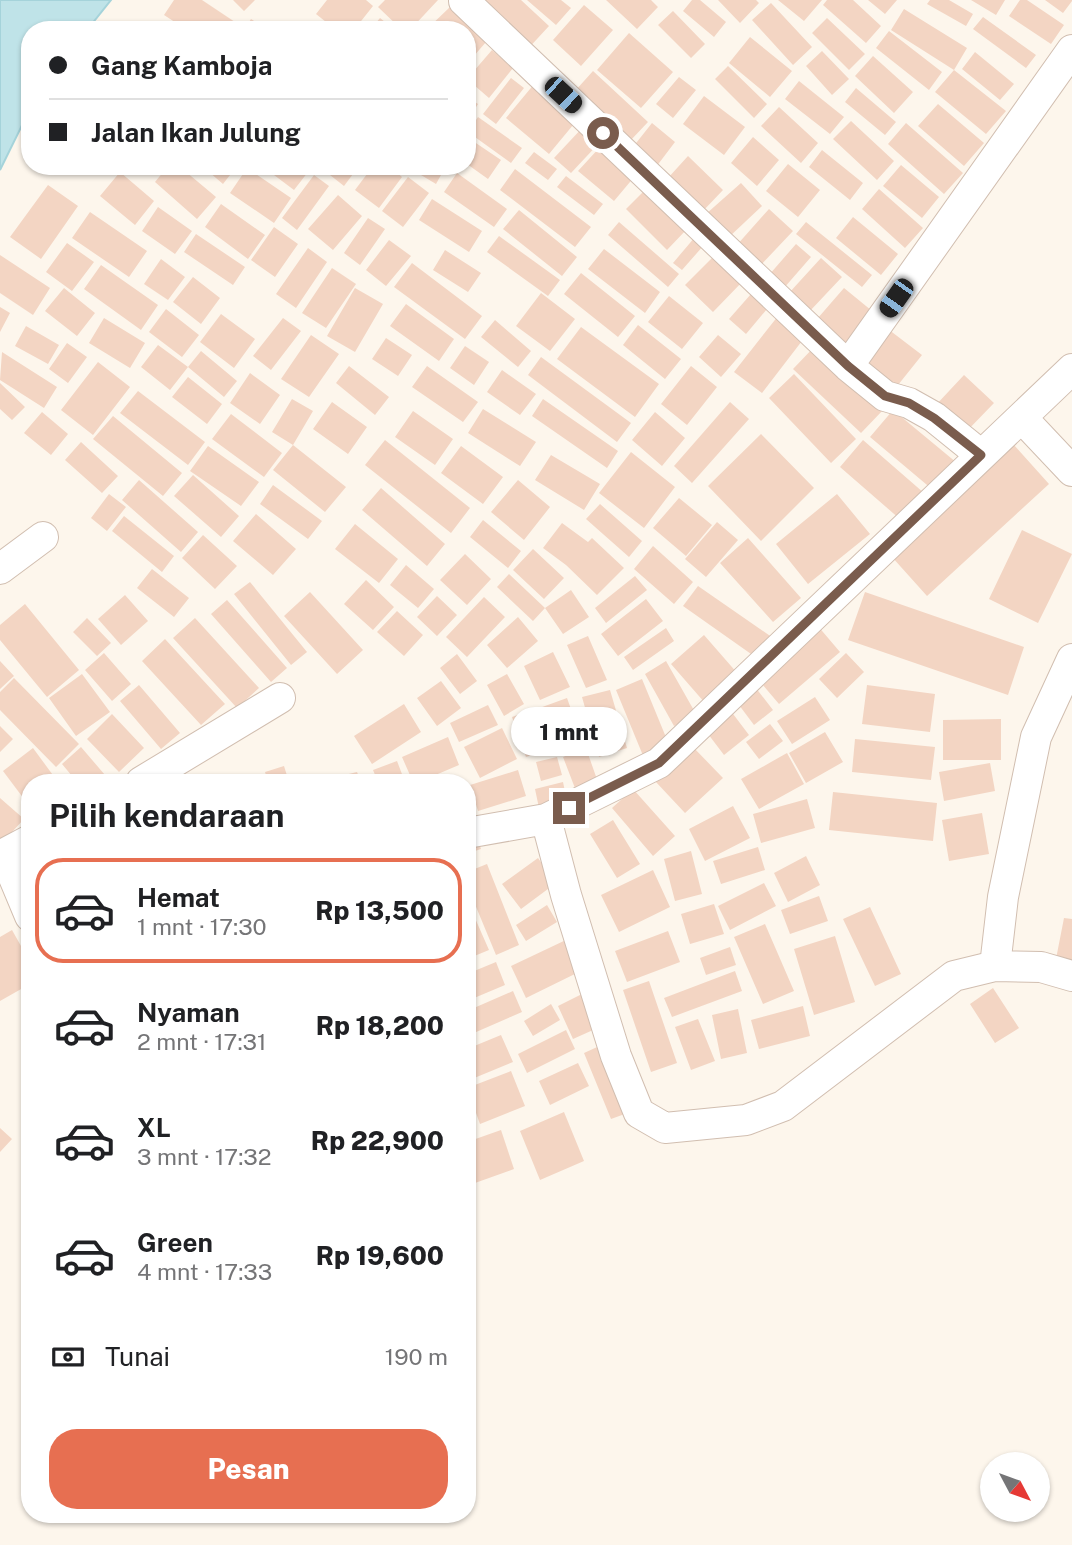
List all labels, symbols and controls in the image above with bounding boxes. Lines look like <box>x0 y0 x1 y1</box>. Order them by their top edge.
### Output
text: Gang Kamboja <box>91 50 272 81</box>
car <box>541 73 586 117</box>
text: Jalan Ikan Julung <box>91 117 301 148</box>
route start <box>587 117 619 149</box>
car <box>876 275 917 321</box>
callout: 1 mnt <box>511 706 627 756</box>
text: 1 mnt <box>539 718 599 745</box>
route end <box>553 792 585 824</box>
text: Pilih kendaraan <box>49 797 284 834</box>
icon: car <box>53 879 116 942</box>
text: Hemat <box>137 882 220 913</box>
text: Rp 13,500 <box>315 895 444 926</box>
text: 1 mnt · 17:30 <box>137 913 267 940</box>
icon: car <box>53 994 116 1057</box>
text: Nyaman <box>137 997 240 1028</box>
text: Rp 18,200 <box>316 1010 444 1041</box>
text: 2 mnt · 17:31 <box>137 1028 266 1055</box>
icon: car <box>53 1109 116 1172</box>
text: XL <box>137 1112 171 1143</box>
text: Rp 22,900 <box>311 1125 444 1156</box>
text: 3 mnt · 17:32 <box>137 1143 272 1170</box>
icon: car <box>53 1224 116 1287</box>
text: Green <box>137 1227 213 1258</box>
text: Rp 19,600 <box>316 1240 444 1271</box>
text: 4 mnt · 17:33 <box>137 1258 272 1285</box>
icon: cash <box>49 1338 87 1376</box>
text: Tunai <box>105 1341 170 1372</box>
text: 190 m <box>385 1343 448 1370</box>
button: Pesan <box>49 1429 448 1509</box>
north arrow <box>980 1452 1050 1522</box>
map controls <box>980 1452 1050 1522</box>

